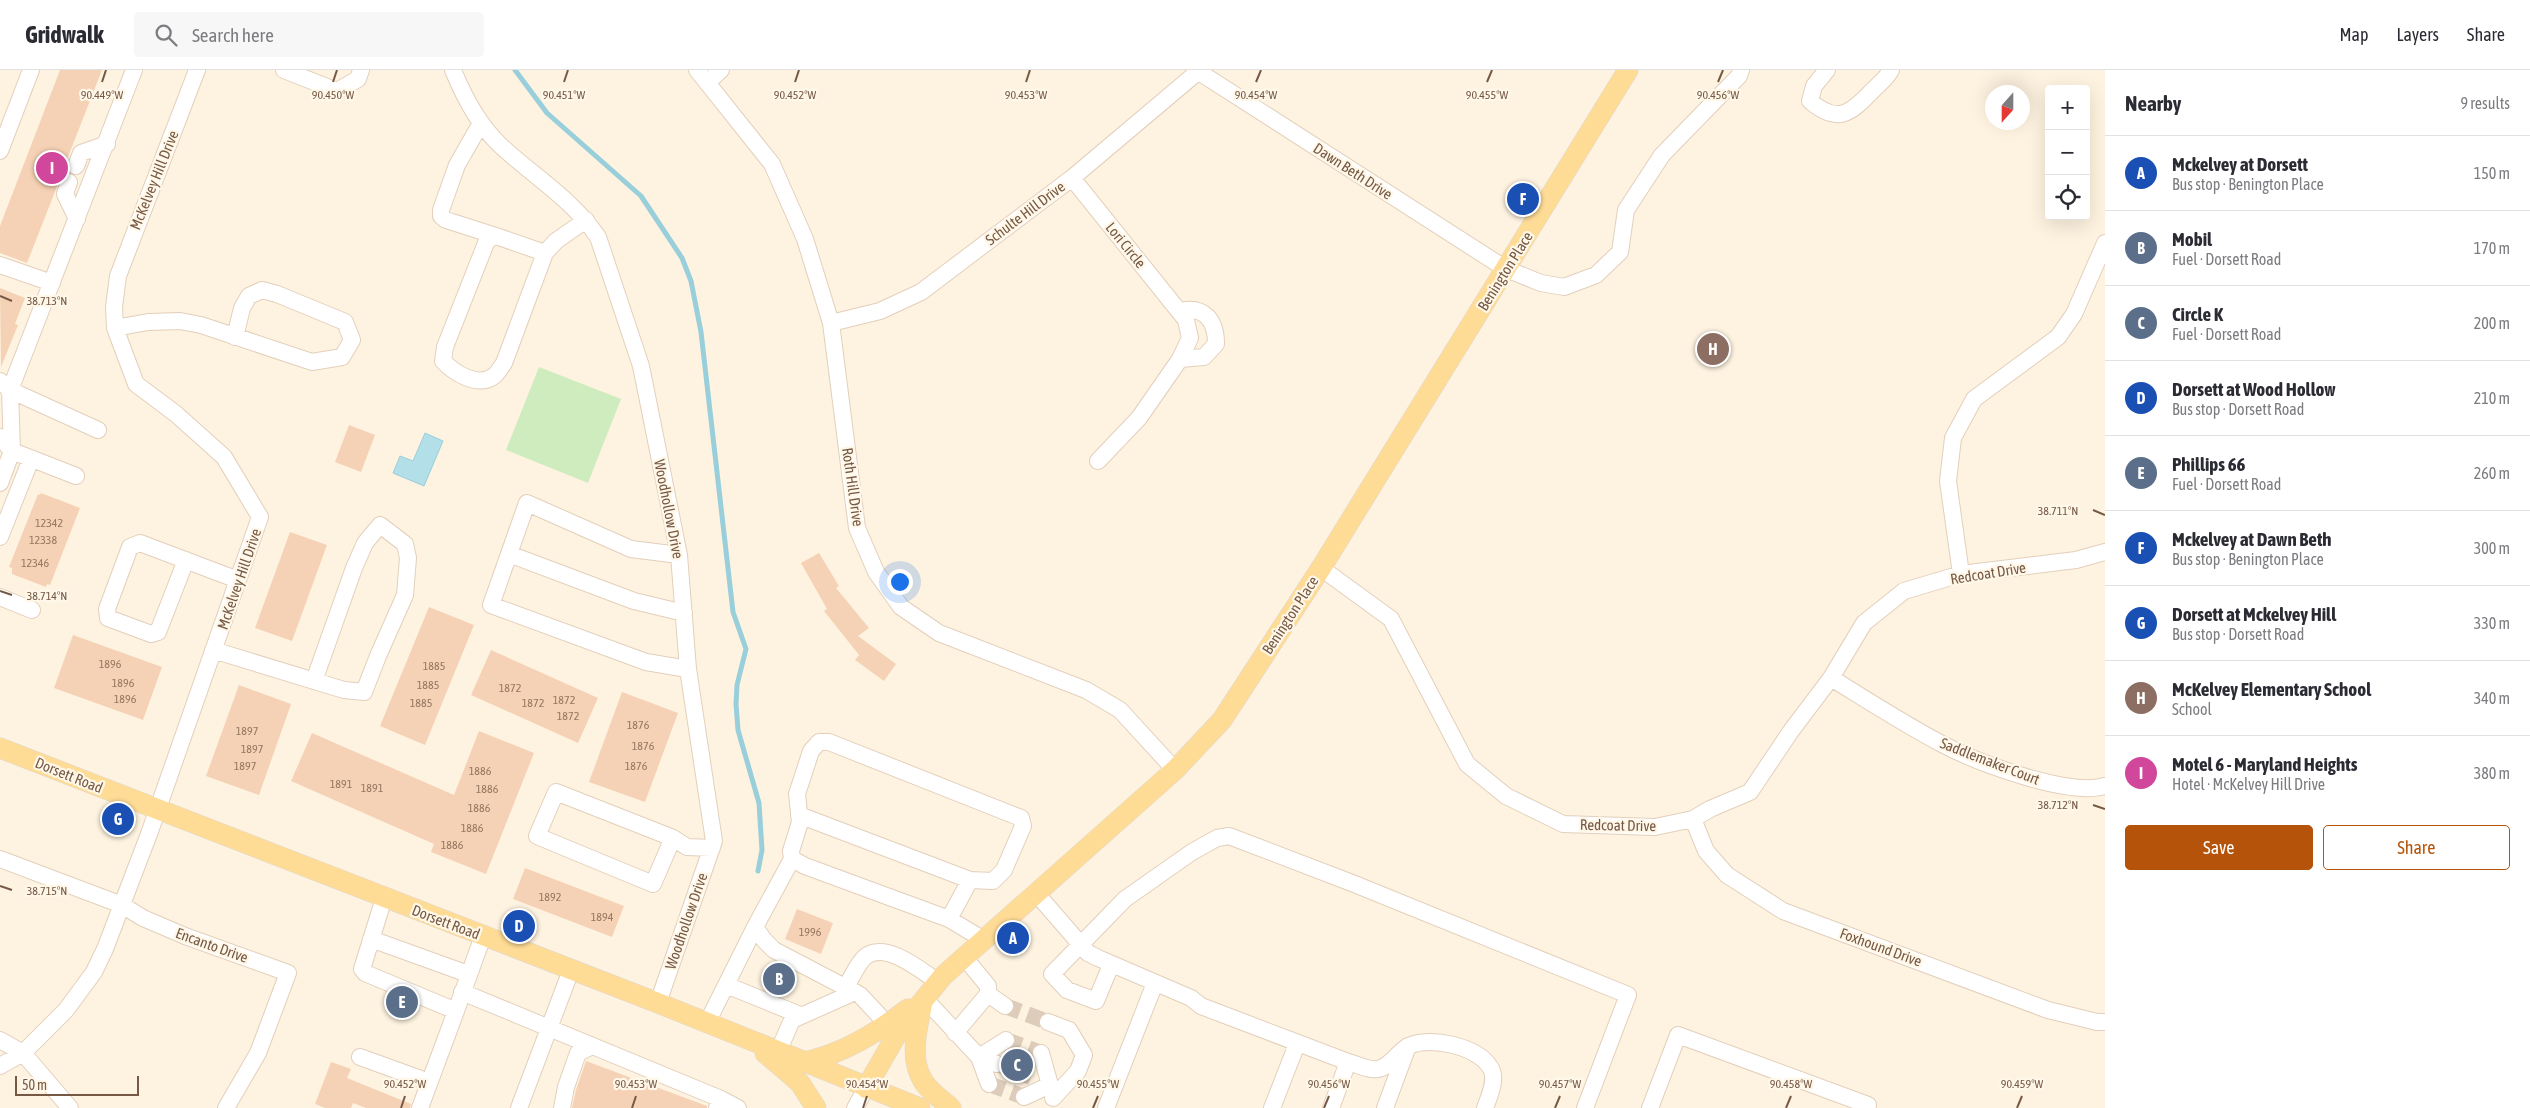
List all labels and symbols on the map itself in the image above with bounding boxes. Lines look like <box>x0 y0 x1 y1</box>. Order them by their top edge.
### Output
north arrow <box>1985 85 2030 130</box>
text: 90.449°W <box>81 88 123 102</box>
text: 90.450°W <box>312 88 354 102</box>
text: 90.451°W <box>543 88 585 102</box>
text: 90.452°W <box>774 88 816 102</box>
text: 90.453°W <box>1005 88 1047 102</box>
text: 90.454°W <box>1235 88 1277 102</box>
text: 90.455°W <box>1466 88 1508 102</box>
text: 90.456°W <box>1697 88 1739 102</box>
street label: McKelvey Hill Drive <box>126 128 182 232</box>
street label: Dawn Beth Drive <box>1310 139 1396 203</box>
pin: I <box>36 149 68 187</box>
street label: Schulte Hill Drive <box>982 178 1068 248</box>
pin: F <box>1507 180 1539 218</box>
street label: Lori Circle <box>1103 219 1150 271</box>
street label: Benington Place <box>1474 228 1536 313</box>
text: 38.713°N <box>27 294 67 308</box>
pin: H <box>1697 330 1729 368</box>
street label: Roth Hill Drive <box>839 446 867 528</box>
street label: Woodhollow Drive <box>651 458 687 560</box>
text: 38.711°N <box>2038 504 2078 518</box>
house number: 12342 <box>35 516 63 530</box>
street label: McKelvey Hill Drive <box>214 526 264 632</box>
house number: 12338 <box>29 533 57 547</box>
house number: 12346 <box>21 556 49 570</box>
street label: Redcoat Drive <box>1949 559 2027 587</box>
your location <box>887 569 913 595</box>
street label: Benington Place <box>1258 573 1322 657</box>
text: 38.714°N <box>27 589 67 603</box>
house number: 1896 <box>99 657 122 671</box>
house number: 1885 <box>423 659 445 673</box>
house number: 1896 <box>112 676 135 690</box>
house number: 1885 <box>417 678 439 692</box>
house number: 1872 <box>499 681 521 695</box>
house number: 1896 <box>114 692 137 706</box>
house number: 1872 <box>553 693 575 707</box>
house number: 1885 <box>410 696 432 710</box>
house number: 1872 <box>522 696 544 710</box>
house number: 1872 <box>557 709 579 723</box>
house number: 1876 <box>627 718 650 732</box>
house number: 1897 <box>236 724 259 738</box>
street label: Saddlemaker Court <box>1938 734 2042 788</box>
house number: 1876 <box>632 739 655 753</box>
house number: 1897 <box>241 742 264 756</box>
street label: Dorsett Road <box>33 754 105 796</box>
house number: 1897 <box>234 759 257 773</box>
house number: 1876 <box>625 759 648 773</box>
house number: 1886 <box>469 764 492 778</box>
house number: 1891 <box>330 777 353 791</box>
house number: 1891 <box>361 781 384 795</box>
house number: 1886 <box>476 782 499 796</box>
text: 38.712°N <box>2038 798 2078 812</box>
pin: G <box>102 800 134 838</box>
house number: 1886 <box>468 801 491 815</box>
street label: Redcoat Drive <box>1580 816 1657 834</box>
house number: 1886 <box>461 821 484 835</box>
house number: 1886 <box>441 838 464 852</box>
street label: Woodhollow Drive <box>662 870 711 971</box>
text: 38.715°N <box>27 884 67 898</box>
house number: 1892 <box>539 890 561 904</box>
street label: Dorsett Road <box>410 901 482 943</box>
pin: D <box>503 907 535 945</box>
house number: 1894 <box>591 910 614 924</box>
pin: A <box>997 919 1029 957</box>
street label: Encanto Drive <box>173 924 251 966</box>
street label: Foxhound Drive <box>1838 924 1924 970</box>
house number: 1996 <box>799 925 822 939</box>
pin: B <box>763 960 795 998</box>
pin: E <box>386 983 418 1021</box>
pin: C <box>1001 1046 1033 1084</box>
scale bar <box>15 1073 139 1096</box>
text: 90.452°W <box>384 1077 426 1091</box>
text: 90.453°W <box>615 1077 657 1091</box>
text: 90.454°W <box>846 1077 888 1091</box>
text: 90.455°W <box>1077 1077 1119 1091</box>
text: 90.456°W <box>1308 1077 1350 1091</box>
text: 90.457°W <box>1539 1077 1581 1091</box>
text: 90.458°W <box>1770 1077 1812 1091</box>
text: 90.459°W <box>2001 1077 2043 1091</box>

